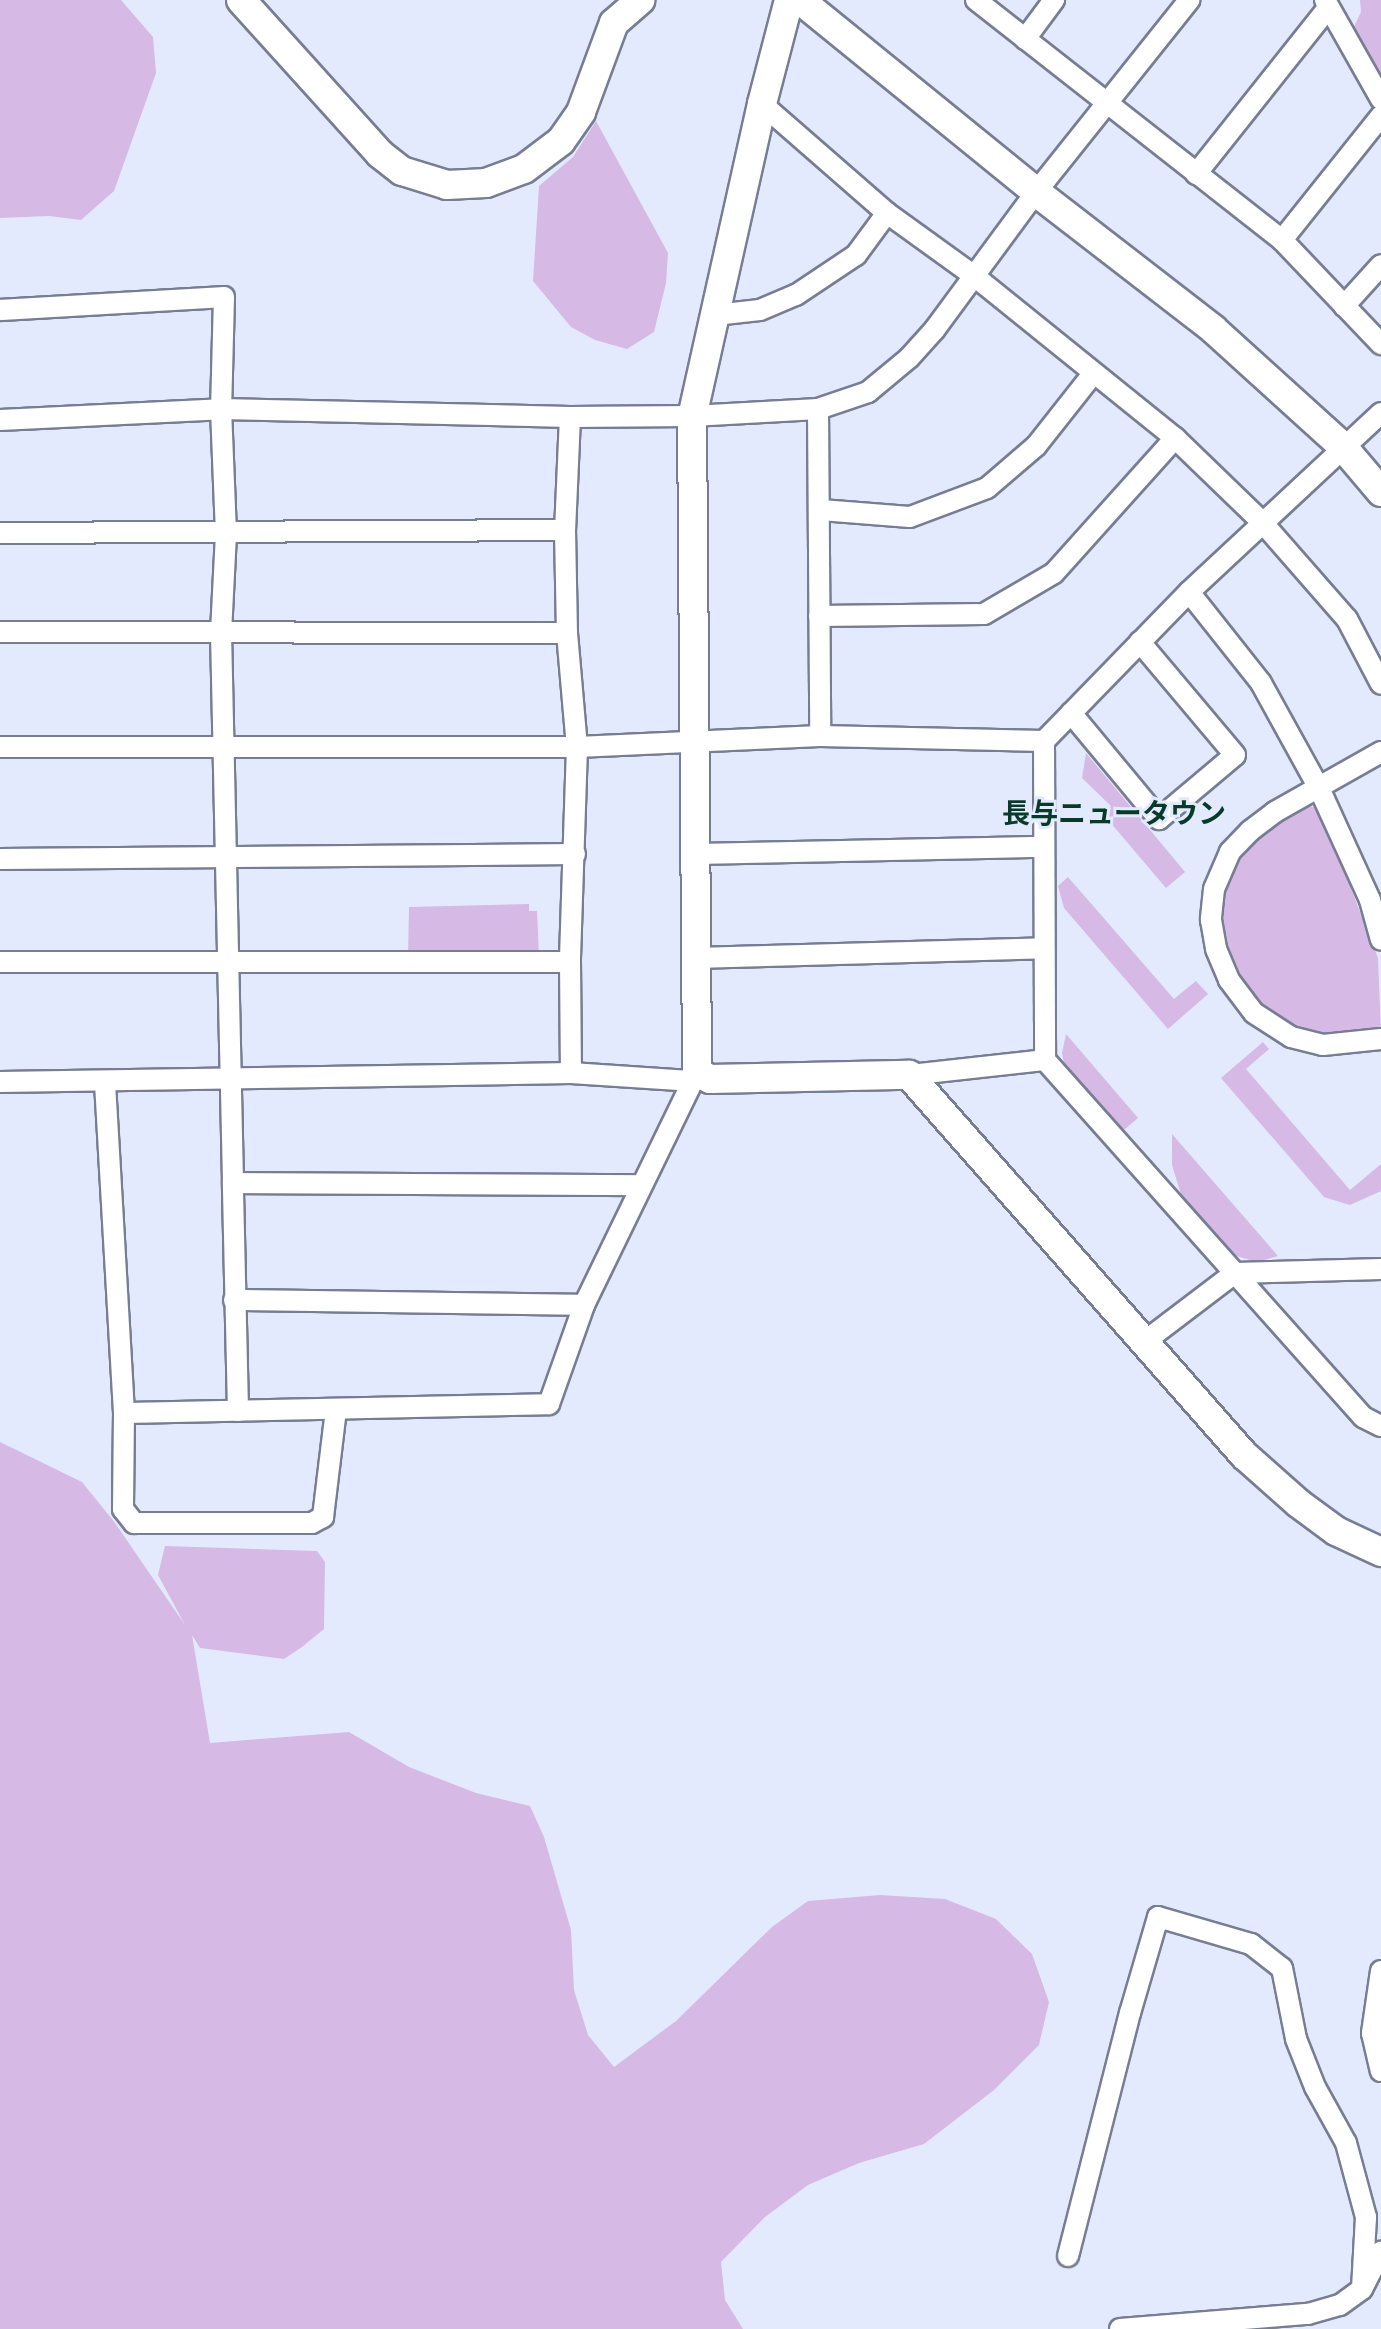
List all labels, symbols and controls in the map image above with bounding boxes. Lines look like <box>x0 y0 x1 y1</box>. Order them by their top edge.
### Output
district label: 長与ニュータウン <box>1002 796 1226 830</box>

